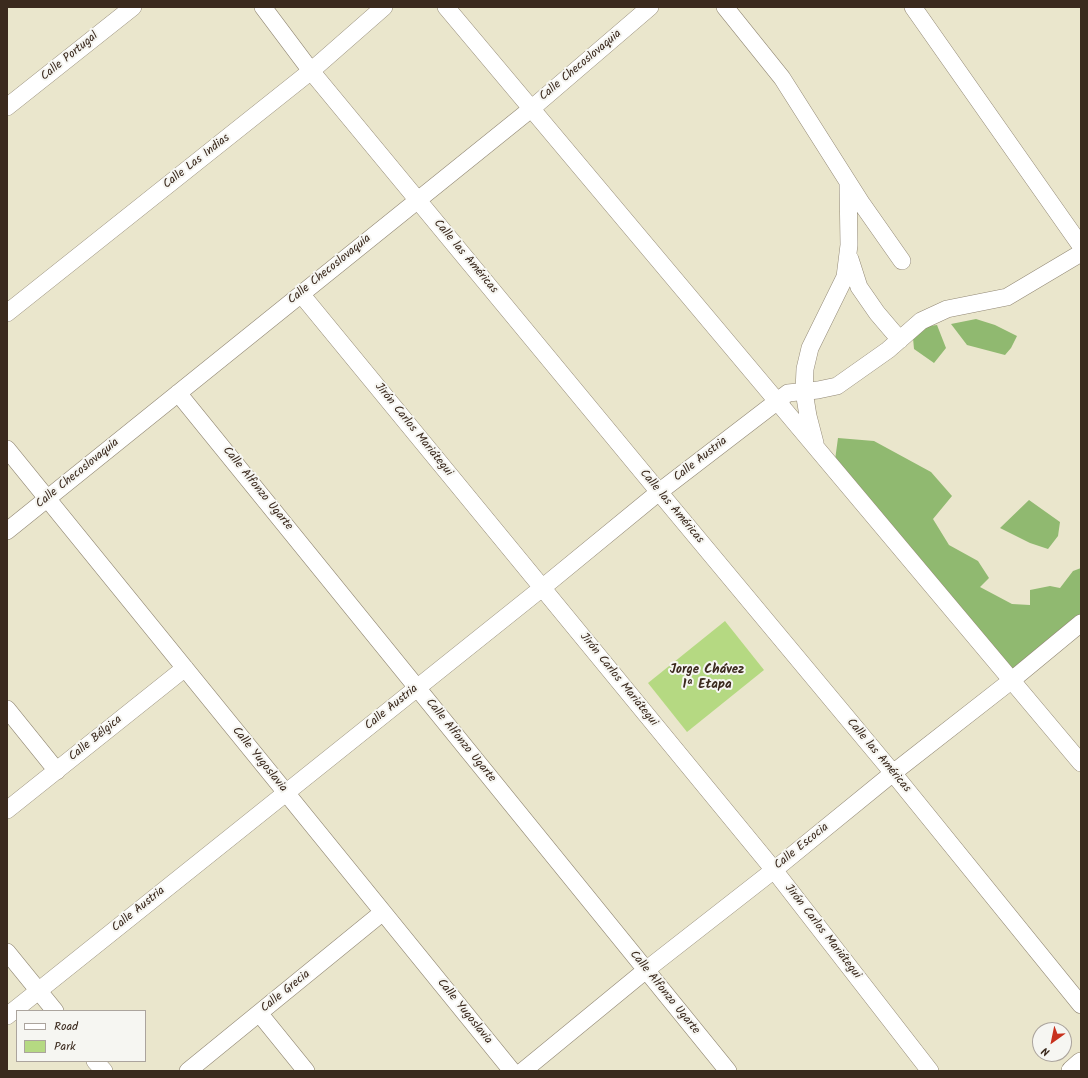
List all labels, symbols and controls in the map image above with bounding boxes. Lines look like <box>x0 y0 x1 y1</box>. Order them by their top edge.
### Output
street label: Calle Checoslovaquia <box>537 27 625 105</box>
street label: Calle Portugal <box>38 30 102 84</box>
street label: Calle Las Indias <box>161 131 233 193</box>
street label: Calle las Américas <box>430 217 500 297</box>
street label: Calle Checoslovaquia <box>286 232 374 308</box>
street label: Jirón Carlos Mariátegui <box>371 380 455 480</box>
street label: Calle Austria <box>671 435 731 485</box>
street label: Calle Checoslovaquia <box>34 436 122 512</box>
street label: Calle Alfonzo Ugarte <box>219 444 295 534</box>
street label: Calle las Américas <box>636 467 706 547</box>
street label: Jirón Carlos Mariátegui <box>576 630 660 730</box>
district label: Jorge Chávez 1ª Etapa <box>670 663 744 694</box>
street label: Calle Austria <box>363 682 421 734</box>
street label: Calle Alfonzo Ugarte <box>422 696 498 786</box>
street label: Calle Bélgica <box>66 713 126 765</box>
street label: Calle las Américas <box>843 716 913 796</box>
street label: Calle Yugoslavia <box>228 724 290 796</box>
street label: Calle Escocia <box>772 821 832 873</box>
street label: Jirón Carlos Mariátegui <box>781 882 863 982</box>
street label: Calle Austria <box>110 884 168 936</box>
street label: Calle Alfonzo Ugarte <box>626 948 702 1038</box>
street label: Calle Grecia <box>258 968 314 1016</box>
street label: Calle Yugoslavia <box>433 976 495 1048</box>
legend <box>16 1010 146 1062</box>
text: Road <box>54 1017 78 1036</box>
north arrow <box>1032 1022 1072 1062</box>
text: Park <box>54 1037 76 1056</box>
text: N <box>1038 1042 1054 1061</box>

